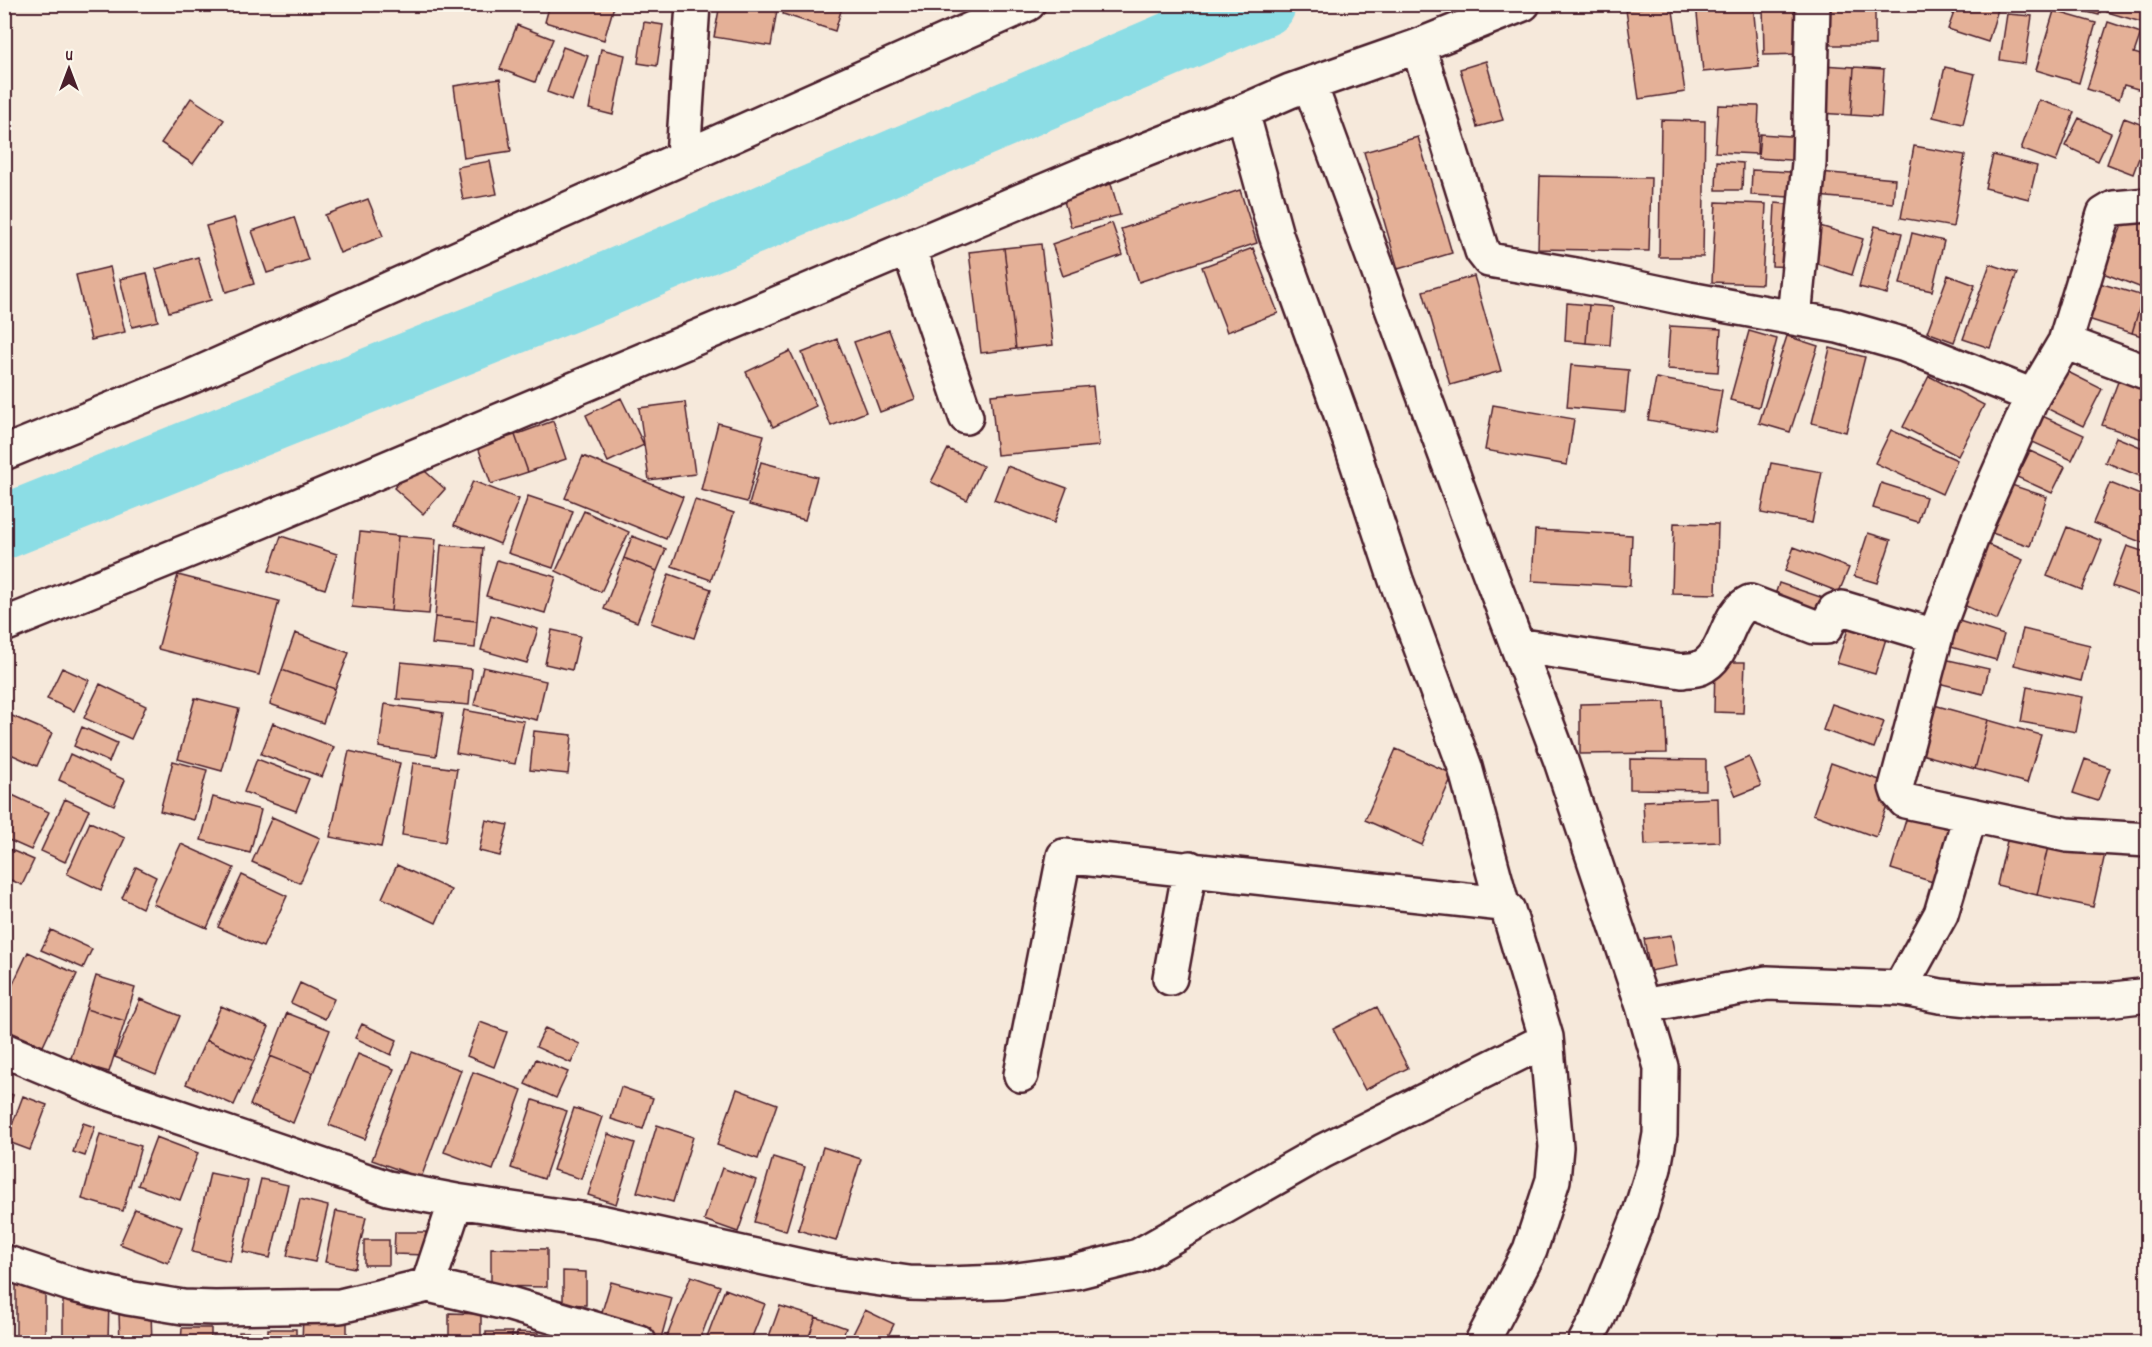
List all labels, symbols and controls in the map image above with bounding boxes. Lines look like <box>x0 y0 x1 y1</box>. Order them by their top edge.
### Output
north arrow <box>39 39 99 99</box>
text: U <box>65 45 73 68</box>

